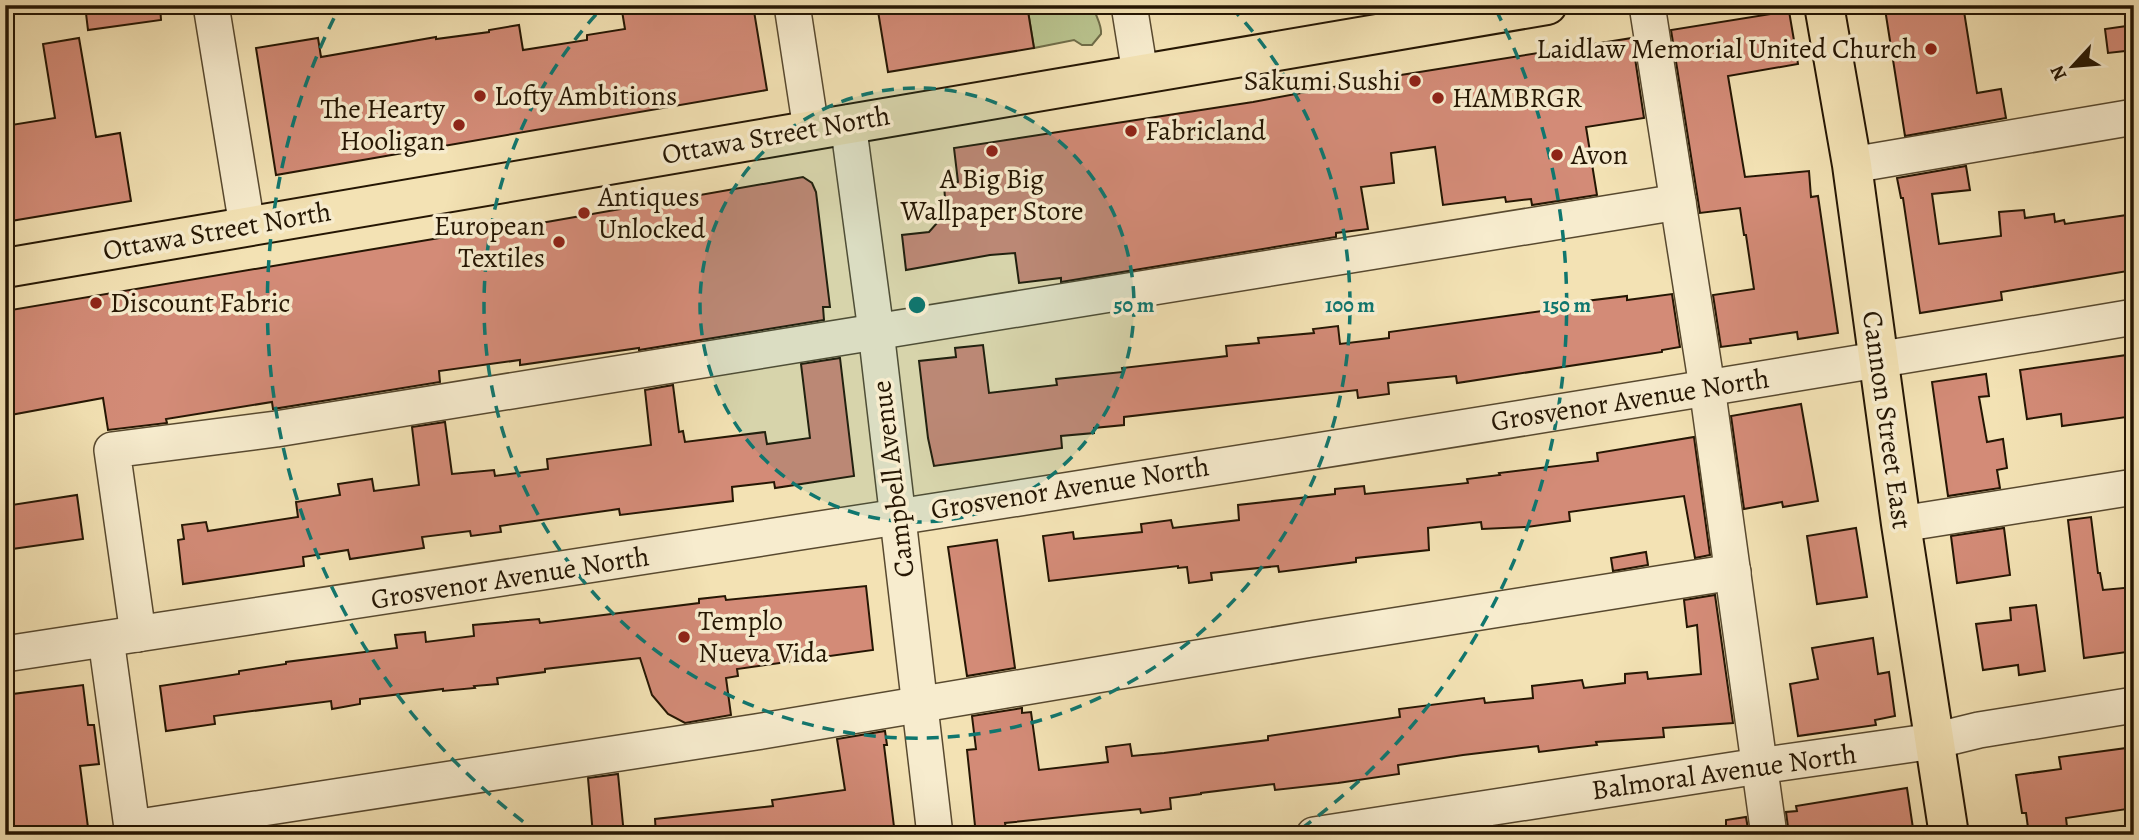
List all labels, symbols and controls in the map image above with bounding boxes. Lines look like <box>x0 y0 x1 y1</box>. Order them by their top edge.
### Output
place label: Laidlaw Memorial United Church <box>1536 30 1917 68</box>
north arrow <box>2038 32 2108 102</box>
marker: Laidlaw Memorial United Church <box>1923 41 1939 57</box>
text: N <box>2044 61 2073 85</box>
place label: Sakumi Sushi <box>1244 62 1401 100</box>
marker: Sakumi Sushi <box>1407 73 1423 89</box>
place label: Lofty Ambitions <box>494 77 677 115</box>
place label: HAMBRGR <box>1452 79 1582 117</box>
marker: Lofty Ambitions <box>472 88 488 104</box>
place label: The Hearty Hooligan <box>321 90 446 160</box>
marker: HAMBRGR <box>1430 90 1446 106</box>
street label: Ottawa Street North <box>659 96 893 174</box>
place label: Fabricland <box>1145 112 1267 150</box>
marker: The Hearty Hooligan <box>451 117 467 133</box>
marker: Fabricland <box>1123 123 1139 139</box>
place label: Avon <box>1570 136 1628 174</box>
marker: A Big Big Wallpaper Store <box>984 143 1000 159</box>
marker: Avon <box>1549 147 1565 163</box>
place label: A Big Big Wallpaper Store <box>899 160 1084 230</box>
place label: Antiques Unlocked <box>597 178 706 248</box>
street label: Ottawa Street North <box>100 192 334 270</box>
marker: Antiques Unlocked <box>576 205 592 221</box>
place label: European Textiles <box>434 207 545 277</box>
marker: European Textiles <box>551 234 567 250</box>
place label: Discount Fabric <box>110 284 290 322</box>
text: 50 m <box>1114 291 1155 319</box>
text: 100 m <box>1325 291 1375 319</box>
text: 150 m <box>1543 291 1592 319</box>
centre of rings <box>905 293 929 317</box>
marker: Discount Fabric <box>88 295 104 311</box>
street label: Cannon Street East <box>1853 308 1921 532</box>
street label: Grosvenor Avenue North <box>1488 359 1772 441</box>
street label: Campbell Avenue <box>862 378 924 580</box>
street label: Grosvenor Avenue North <box>928 447 1212 529</box>
street label: Grosvenor Avenue North <box>368 537 652 619</box>
place label: Templo Nueva Vida <box>698 602 828 672</box>
marker: Templo Nueva Vida <box>676 629 692 645</box>
street label: Balmoral Avenue North <box>1589 735 1859 809</box>

